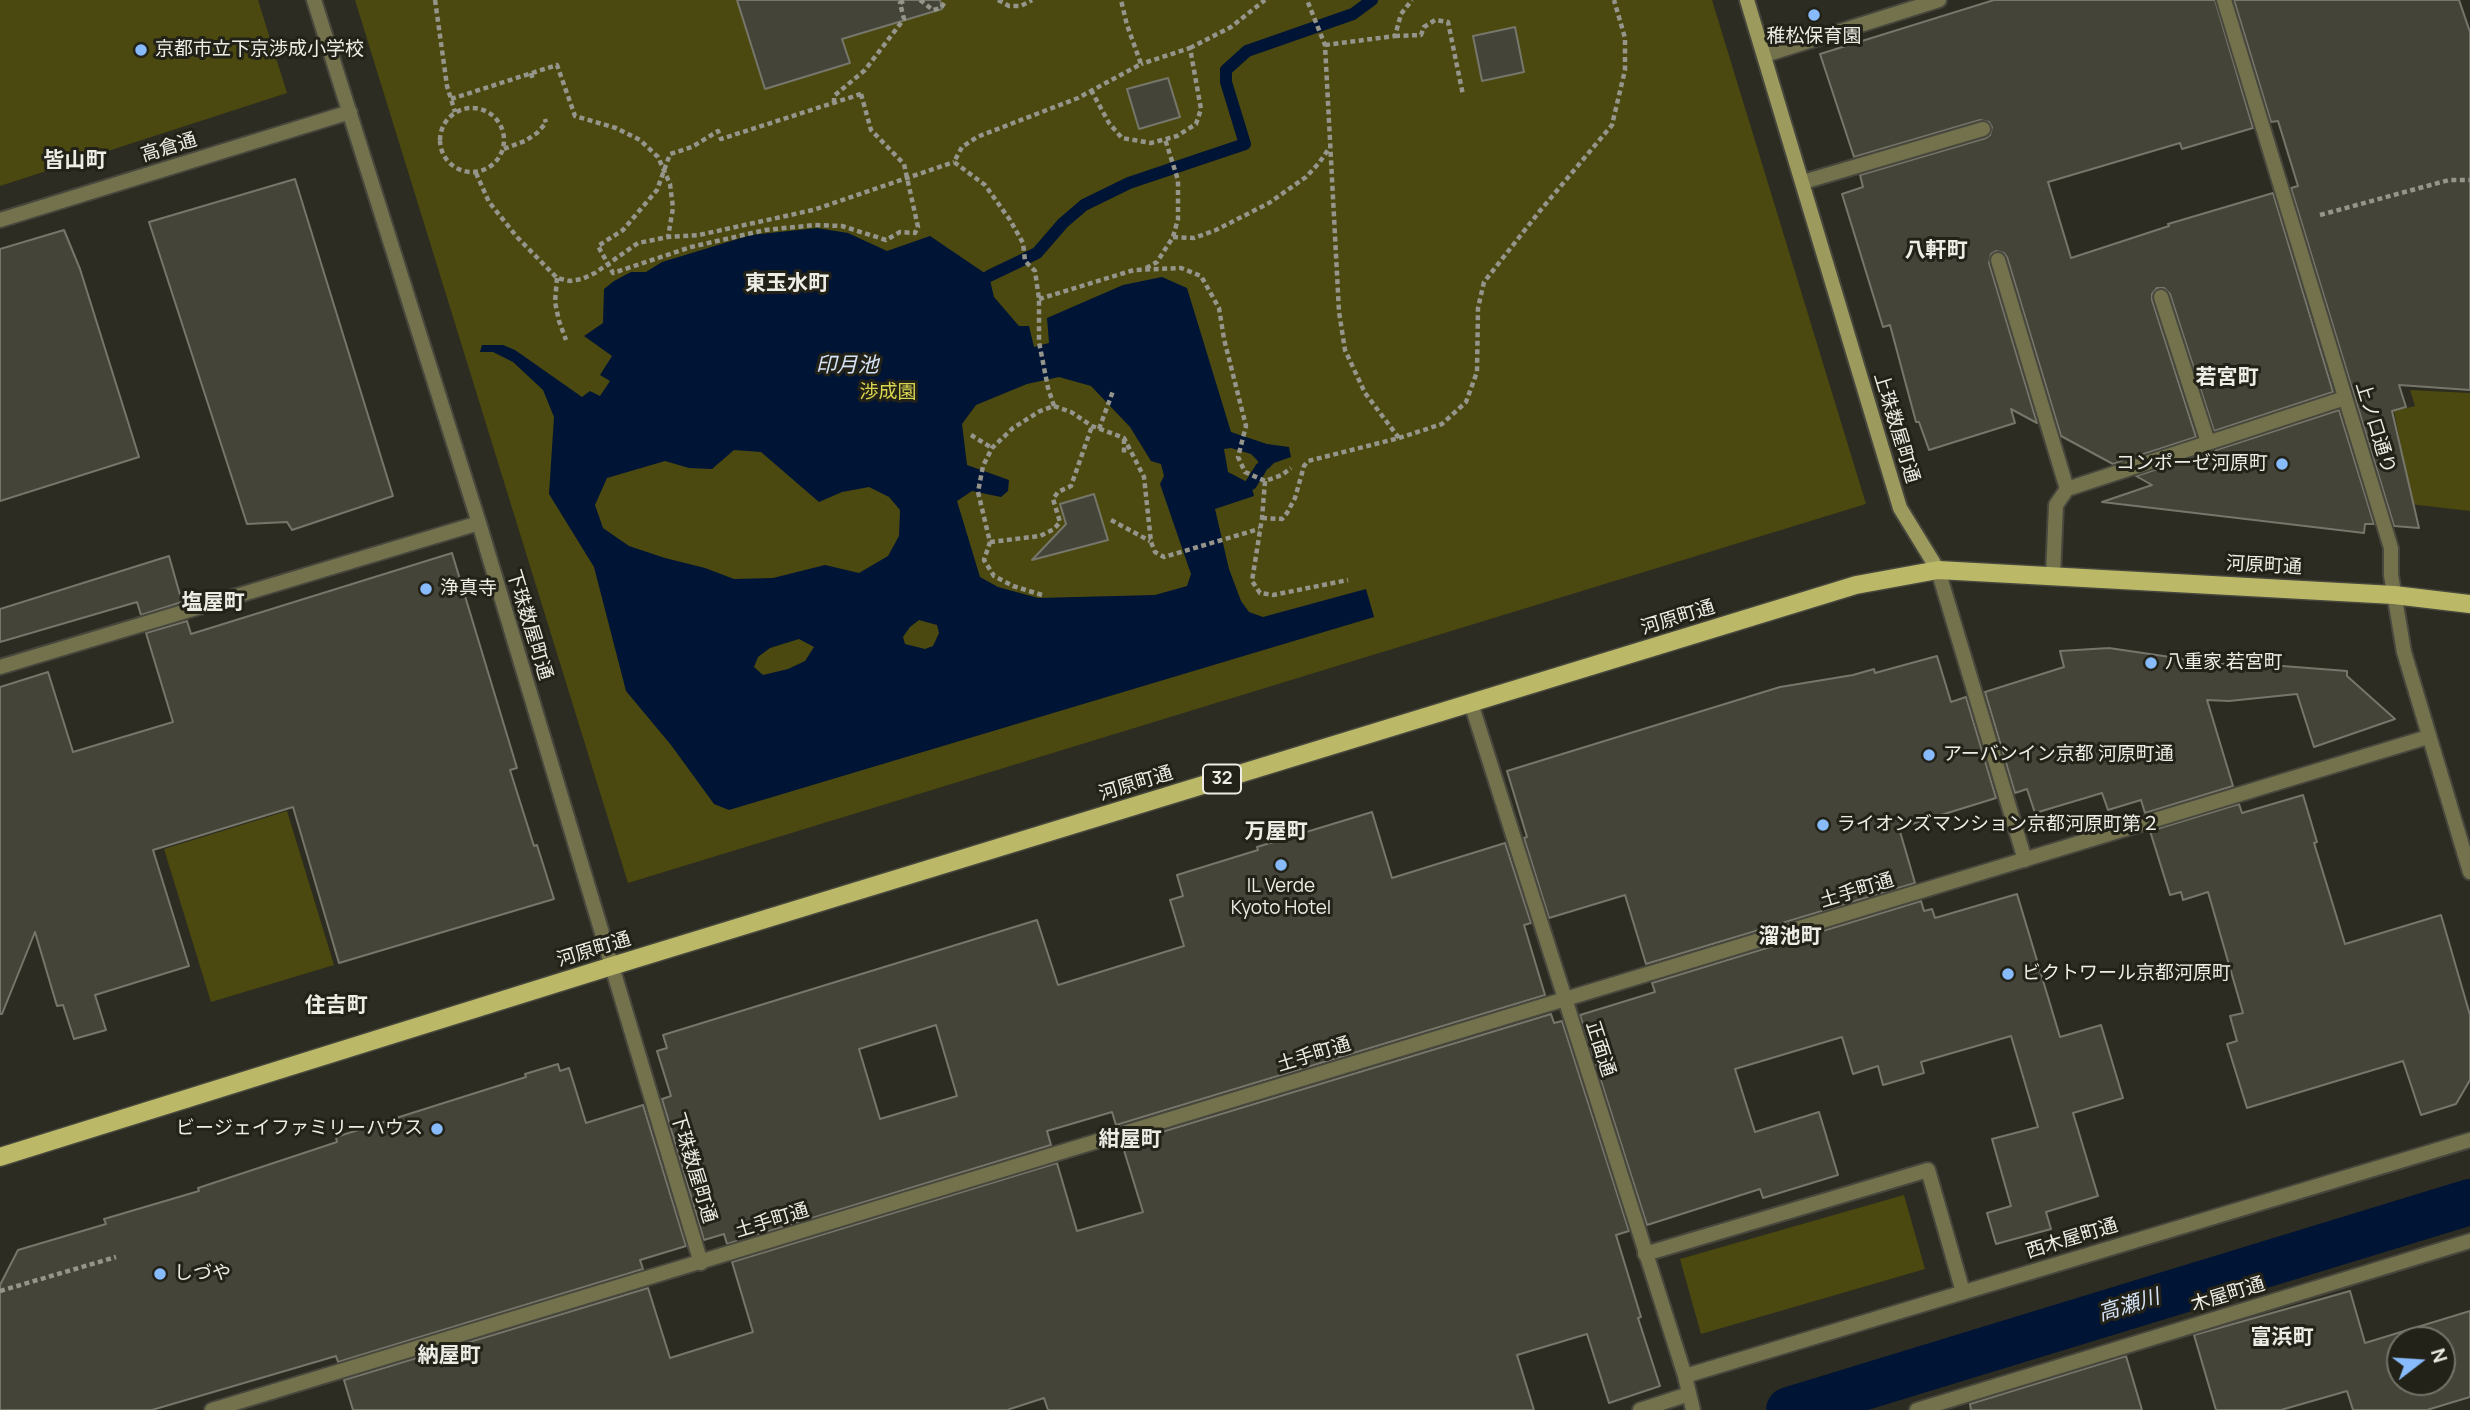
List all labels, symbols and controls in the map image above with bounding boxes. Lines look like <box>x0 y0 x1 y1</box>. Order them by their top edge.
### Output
marker: 稚松保育園 <box>1806 7 1822 23</box>
place label: 稚松保育園 <box>1767 26 1861 48</box>
place label: 京都市立下京渉成小学校 <box>155 39 364 61</box>
marker: 京都市立下京渉成小学校 <box>133 42 149 58</box>
street label: 高倉通 <box>138 129 200 167</box>
district label: 皆山町 <box>44 148 106 174</box>
district label: 八軒町 <box>1905 238 1967 264</box>
district label: 東玉水町 <box>745 271 829 297</box>
water label: 印月池 <box>816 353 878 379</box>
district label: 若宮町 <box>2196 365 2258 391</box>
street label: 上珠数屋町通 <box>1868 370 1924 486</box>
street label: 上ノ口通り <box>2350 379 2400 477</box>
park label: 渉成園 <box>860 382 916 404</box>
place label: コンポーゼ河原町 <box>2116 453 2268 475</box>
marker: コンポーゼ河原町 <box>2274 456 2290 472</box>
street label: 河原町通 <box>2225 553 2303 579</box>
street label: 下珠数屋町通 <box>501 567 557 683</box>
place label: 浄真寺 <box>440 578 497 600</box>
marker: 浄真寺 <box>418 581 434 597</box>
district label: 塩屋町 <box>182 590 244 616</box>
street label: 河原町通 <box>1638 596 1718 640</box>
place label: 八重家 若宮町 <box>2165 652 2283 674</box>
marker: 八重家 若宮町 <box>2143 655 2159 671</box>
place label: アーバンイン京都 河原町通 <box>1943 744 2174 766</box>
marker: アーバンイン京都 河原町通 <box>1921 747 1937 763</box>
street label: 河原町通 <box>1096 762 1176 806</box>
road number: 32 <box>1203 764 1241 794</box>
place label: ライオンズマンション京都河原町第２ <box>1837 814 2160 836</box>
marker: ライオンズマンション京都河原町第２ <box>1815 817 1831 833</box>
district label: 万屋町 <box>1245 819 1307 845</box>
marker: IL Verde Kyoto Hotel <box>1273 857 1289 873</box>
street label: 土手町通 <box>1817 869 1897 913</box>
place label: IL Verde Kyoto Hotel <box>1231 876 1331 920</box>
district label: 溜池町 <box>1759 924 1821 950</box>
street label: 河原町通 <box>554 928 634 972</box>
place label: ビクトワール京都河原町 <box>2022 963 2231 985</box>
marker: ビクトワール京都河原町 <box>2000 966 2016 982</box>
district label: 住吉町 <box>305 993 367 1019</box>
street label: 正面通 <box>1580 1018 1620 1080</box>
street label: 土手町通 <box>1274 1033 1354 1077</box>
street label: 下珠数屋町通 <box>665 1110 721 1226</box>
place label: ビージェイファミリーハウス <box>176 1118 423 1140</box>
marker: ビージェイファミリーハウス <box>429 1121 445 1137</box>
district label: 紺屋町 <box>1099 1127 1161 1153</box>
street label: 土手町通 <box>732 1199 812 1243</box>
street label: 西木屋町通 <box>2023 1214 2121 1264</box>
place label: しづや <box>174 1263 231 1285</box>
marker: しづや <box>152 1266 168 1282</box>
street label: 木屋町通 <box>2188 1273 2268 1317</box>
water label: 高瀬川 <box>2095 1285 2163 1327</box>
district label: 富浜町 <box>2251 1325 2313 1351</box>
north arrow <box>2386 1326 2456 1396</box>
district label: 納屋町 <box>418 1343 480 1369</box>
text: N <box>2425 1345 2454 1366</box>

